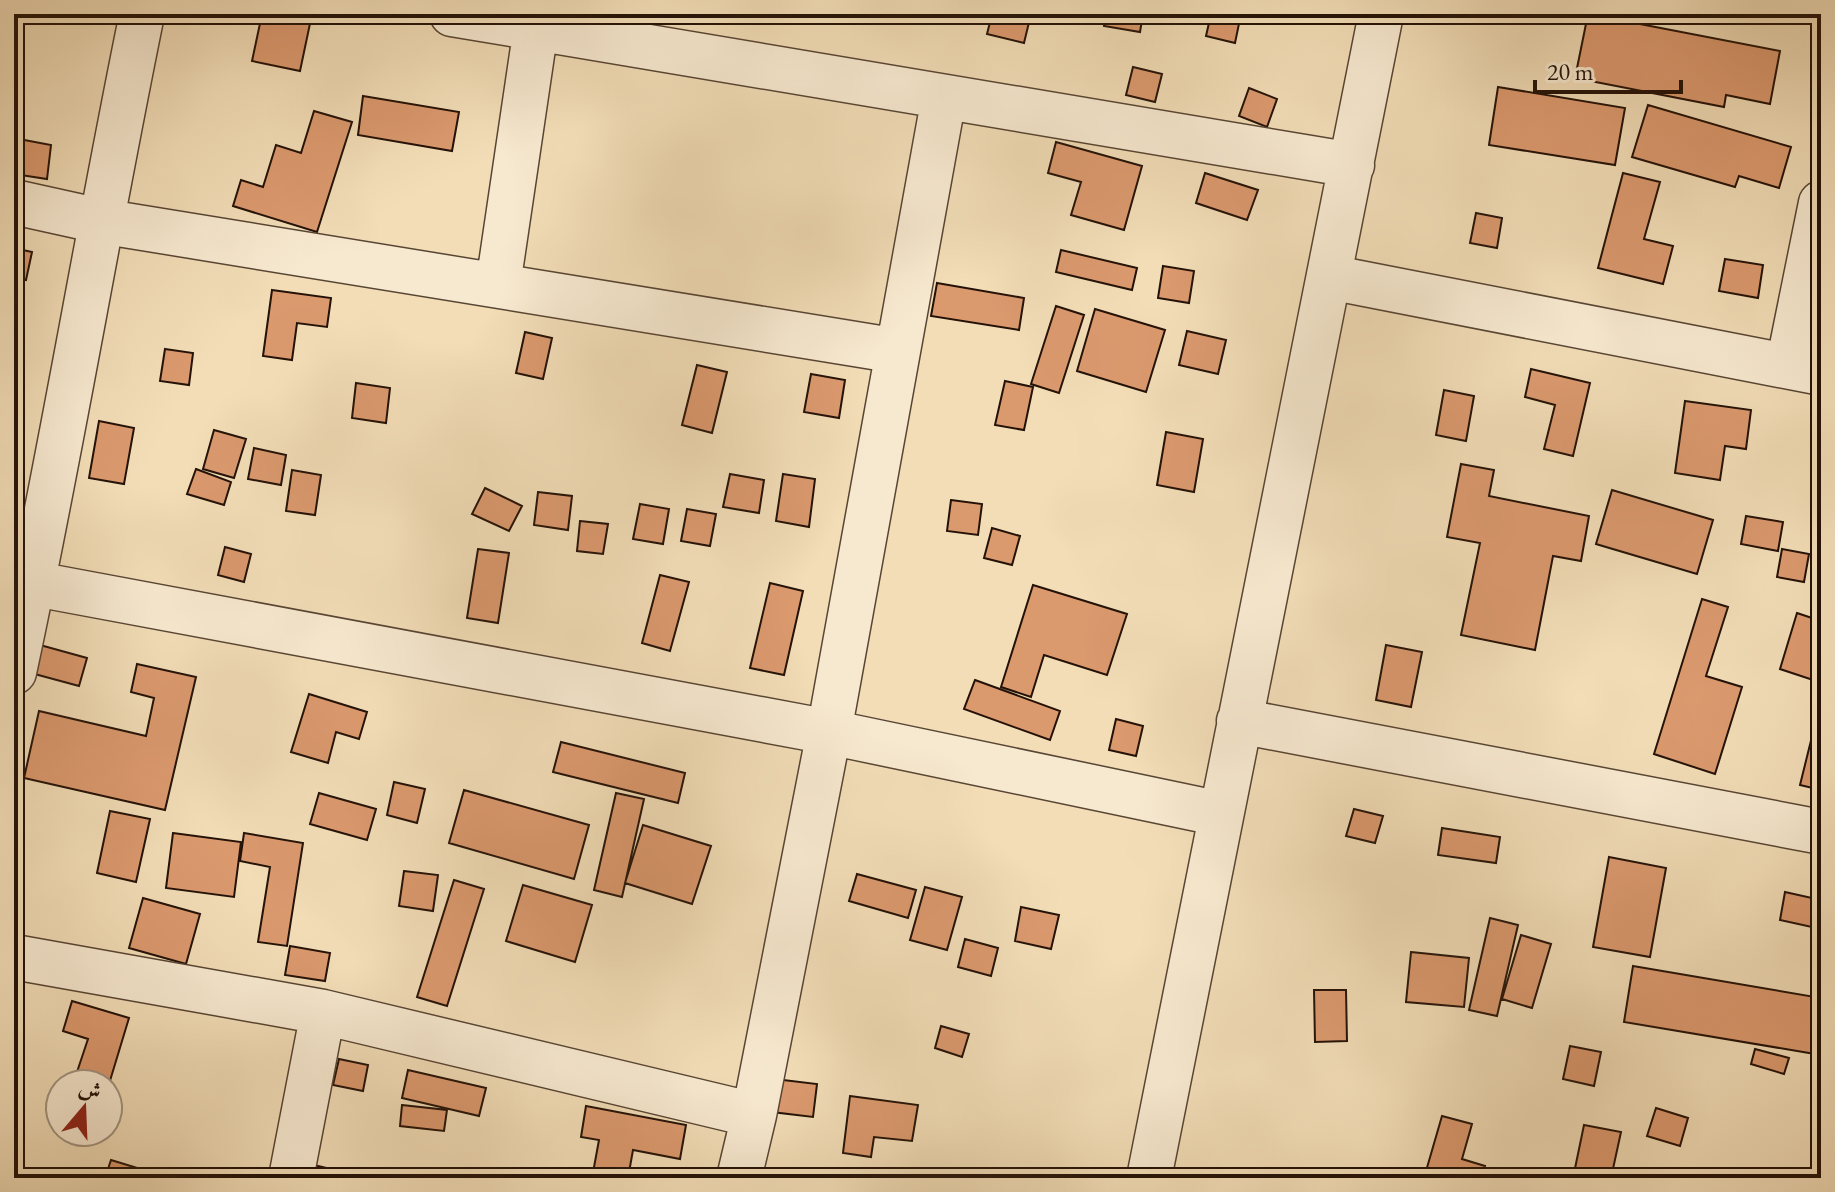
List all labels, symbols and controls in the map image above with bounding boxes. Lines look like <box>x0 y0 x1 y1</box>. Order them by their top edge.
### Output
scale bar <box>1535 44 1681 94</box>
text: 20 m <box>1547 56 1594 87</box>
north arrow <box>44 1068 124 1148</box>
text: ش <box>75 1072 105 1107</box>

